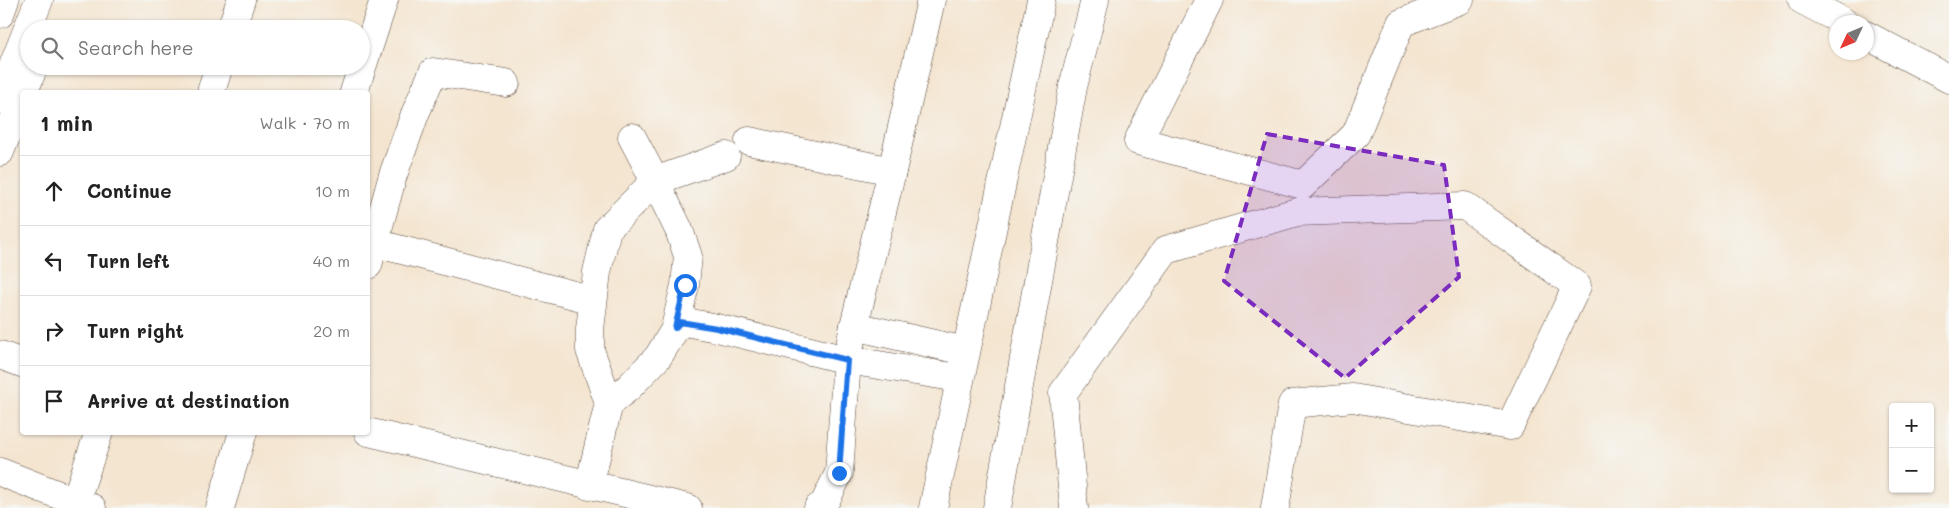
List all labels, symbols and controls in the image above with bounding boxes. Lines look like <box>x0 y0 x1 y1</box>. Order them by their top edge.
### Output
north arrow <box>1829 15 1874 60</box>
search box <box>20 20 370 75</box>
icon: search <box>38 34 66 62</box>
text: Search here <box>78 35 194 60</box>
text: 1 min <box>40 109 93 136</box>
text: Walk · 70 m <box>260 112 350 133</box>
icon: ahead <box>40 177 68 205</box>
text: Continue <box>87 178 172 203</box>
text: 10 m <box>315 180 350 201</box>
icon: left <box>40 247 68 275</box>
text: Turn left <box>87 248 170 273</box>
text: 40 m <box>313 250 350 271</box>
route start <box>674 274 697 297</box>
icon: right <box>40 317 68 345</box>
text: Turn right <box>87 318 184 343</box>
text: 20 m <box>313 320 350 341</box>
icon: arrive <box>40 387 68 415</box>
text: Arrive at destination <box>87 388 290 413</box>
map controls <box>1889 403 1934 493</box>
button: + <box>1889 403 1934 448</box>
button: − <box>1889 448 1934 493</box>
route end <box>828 462 851 485</box>

